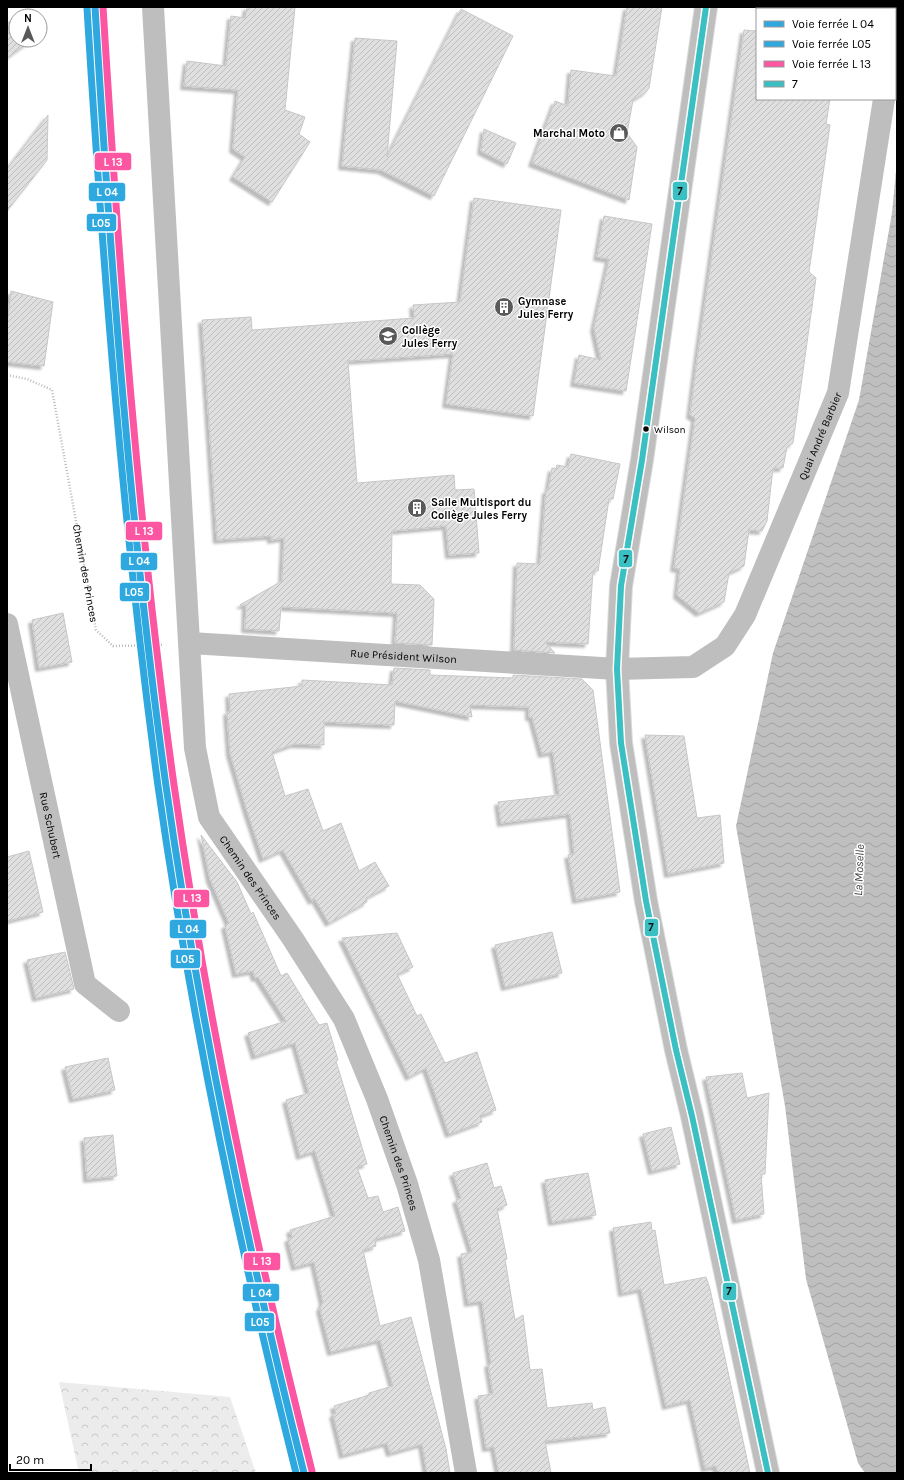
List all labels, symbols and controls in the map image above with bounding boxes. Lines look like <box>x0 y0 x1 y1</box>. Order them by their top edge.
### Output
north arrow <box>8 8 48 48</box>
legend <box>756 8 896 100</box>
text: N <box>24 12 32 25</box>
text: Voie ferrée L 04 <box>792 17 874 31</box>
text: Voie ferrée L05 <box>792 37 871 51</box>
text: Voie ferrée L 13 <box>792 57 871 71</box>
text: 7 <box>792 77 798 91</box>
shop icon: Marchal Moto <box>608 122 630 144</box>
place label: Marchal Moto <box>533 127 605 140</box>
line badge: L 13 <box>94 152 132 171</box>
text: L 13 <box>104 156 123 169</box>
line badge: 7 <box>672 181 688 201</box>
line badge: L 04 <box>88 182 126 202</box>
text: 7 <box>677 185 683 198</box>
text: L 04 <box>96 186 118 199</box>
line badge: L05 <box>86 213 117 232</box>
text: L05 <box>92 217 110 230</box>
place label: Gymnase Jules Ferry <box>518 295 574 321</box>
building icon: Gymnase Jules Ferry <box>493 296 515 318</box>
place label: Collège Jules Ferry <box>402 324 458 350</box>
school or university icon: Collège Jules Ferry <box>377 325 399 347</box>
street label: Quai André Barbier <box>796 390 845 482</box>
marker: Wilson <box>641 424 651 434</box>
place label: Wilson <box>654 424 685 436</box>
place label: Salle Multisport du Collège Jules Ferry <box>431 496 531 522</box>
building icon: Salle Multisport du Collège Jules Ferry <box>406 497 428 519</box>
line badge: L 13 <box>125 521 163 541</box>
street label: Chemin des Princes <box>70 523 101 624</box>
text: L 13 <box>135 525 154 538</box>
line badge: 7 <box>618 549 633 568</box>
line badge: L 04 <box>120 552 158 571</box>
text: 7 <box>623 553 629 566</box>
text: L 04 <box>128 555 150 568</box>
line badge: L05 <box>119 582 150 602</box>
text: L05 <box>125 586 143 599</box>
street label: Rue Président Wilson <box>350 647 457 666</box>
street label: Rue Schubert <box>37 791 64 860</box>
street label: Chemin des Princes <box>217 833 284 923</box>
water label: La Moselle <box>851 844 867 896</box>
line badge: L 13 <box>173 889 210 908</box>
text: L 13 <box>183 892 202 905</box>
line badge: 7 <box>644 918 659 937</box>
line badge: L 04 <box>169 919 207 939</box>
text: 7 <box>648 921 654 934</box>
text: L 04 <box>177 923 199 936</box>
line badge: L05 <box>170 949 201 969</box>
text: L05 <box>176 953 194 966</box>
street label: Chemin des Princes <box>376 1114 420 1213</box>
line badge: L 13 <box>243 1252 281 1271</box>
text: L 13 <box>253 1255 272 1268</box>
line badge: 7 <box>722 1282 737 1301</box>
line badge: L 04 <box>242 1283 280 1302</box>
text: 7 <box>726 1285 732 1298</box>
text: L 04 <box>250 1287 272 1300</box>
line badge: L05 <box>244 1312 275 1332</box>
text: L05 <box>251 1316 269 1329</box>
scale bar <box>10 1446 91 1472</box>
text: 20 m <box>16 1453 44 1467</box>

